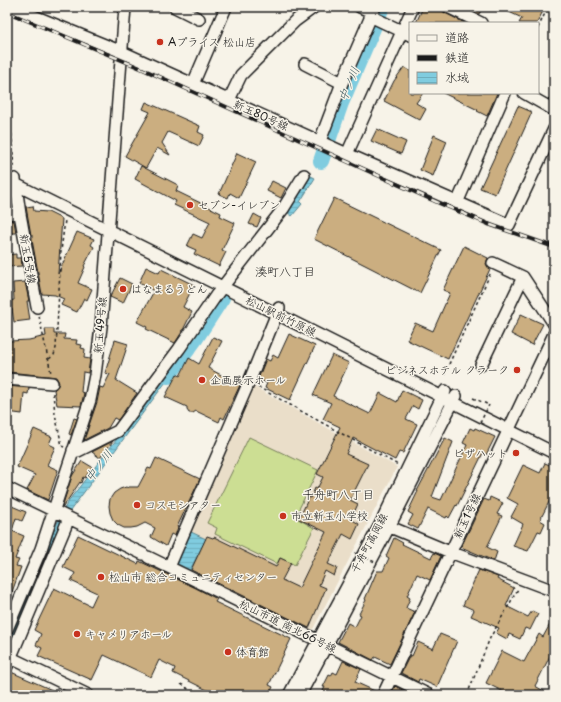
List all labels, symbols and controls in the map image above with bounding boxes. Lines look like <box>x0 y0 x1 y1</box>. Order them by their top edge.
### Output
legend <box>409 22 539 94</box>
text: 道路 <box>445 28 469 46</box>
place label: Aプライス 松山店 <box>168 33 256 50</box>
marker: Aプライス 松山店 <box>155 37 165 47</box>
text: 鉄道 <box>445 48 469 66</box>
water label: 中ノ川 <box>333 64 363 104</box>
text: 水域 <box>445 68 469 86</box>
street label: 新玉80号線 <box>231 95 292 134</box>
place label: セブン-イレブン <box>198 196 280 213</box>
marker: セブン-イレブン <box>185 200 195 210</box>
street label: 新玉5号線 <box>16 232 41 286</box>
district label: 湊町八丁目 <box>255 262 315 280</box>
place label: はなまるうどん <box>131 280 208 297</box>
marker: はなまるうどん <box>118 284 128 294</box>
street label: 松山駅前竹原線 <box>243 291 320 340</box>
street label: 新玉49号線 <box>89 296 110 354</box>
place label: ビジネスホテル クラーク <box>385 361 509 378</box>
marker: ビジネスホテル クラーク <box>512 365 522 375</box>
place label: 企画展示ホール <box>210 371 286 388</box>
marker: 企画展示ホール <box>197 375 207 385</box>
place label: ピザハット <box>453 444 508 461</box>
water label: 中ノ川 <box>80 446 116 485</box>
marker: ピザハット <box>511 448 521 458</box>
district label: 千舟町八丁目 <box>302 485 374 503</box>
street label: 新玉1号線 <box>448 490 485 542</box>
place label: コスモシアター <box>145 496 221 513</box>
marker: コスモシアター <box>132 500 142 510</box>
place label: 市立新玉小学校 <box>291 507 368 524</box>
street label: 千舟町高岡線 <box>346 510 392 576</box>
marker: 市立新玉小学校 <box>278 511 288 521</box>
place label: 松山市 総合コミュニティセンター <box>109 568 277 585</box>
marker: 松山市 総合コミュニティセンター <box>96 572 106 582</box>
street label: 松山市道 南北66号線 <box>236 595 340 657</box>
place label: キャメリアホール <box>85 625 172 642</box>
marker: キャメリアホール <box>72 629 82 639</box>
place label: 体育館 <box>236 643 269 660</box>
marker: 体育館 <box>223 647 233 657</box>

